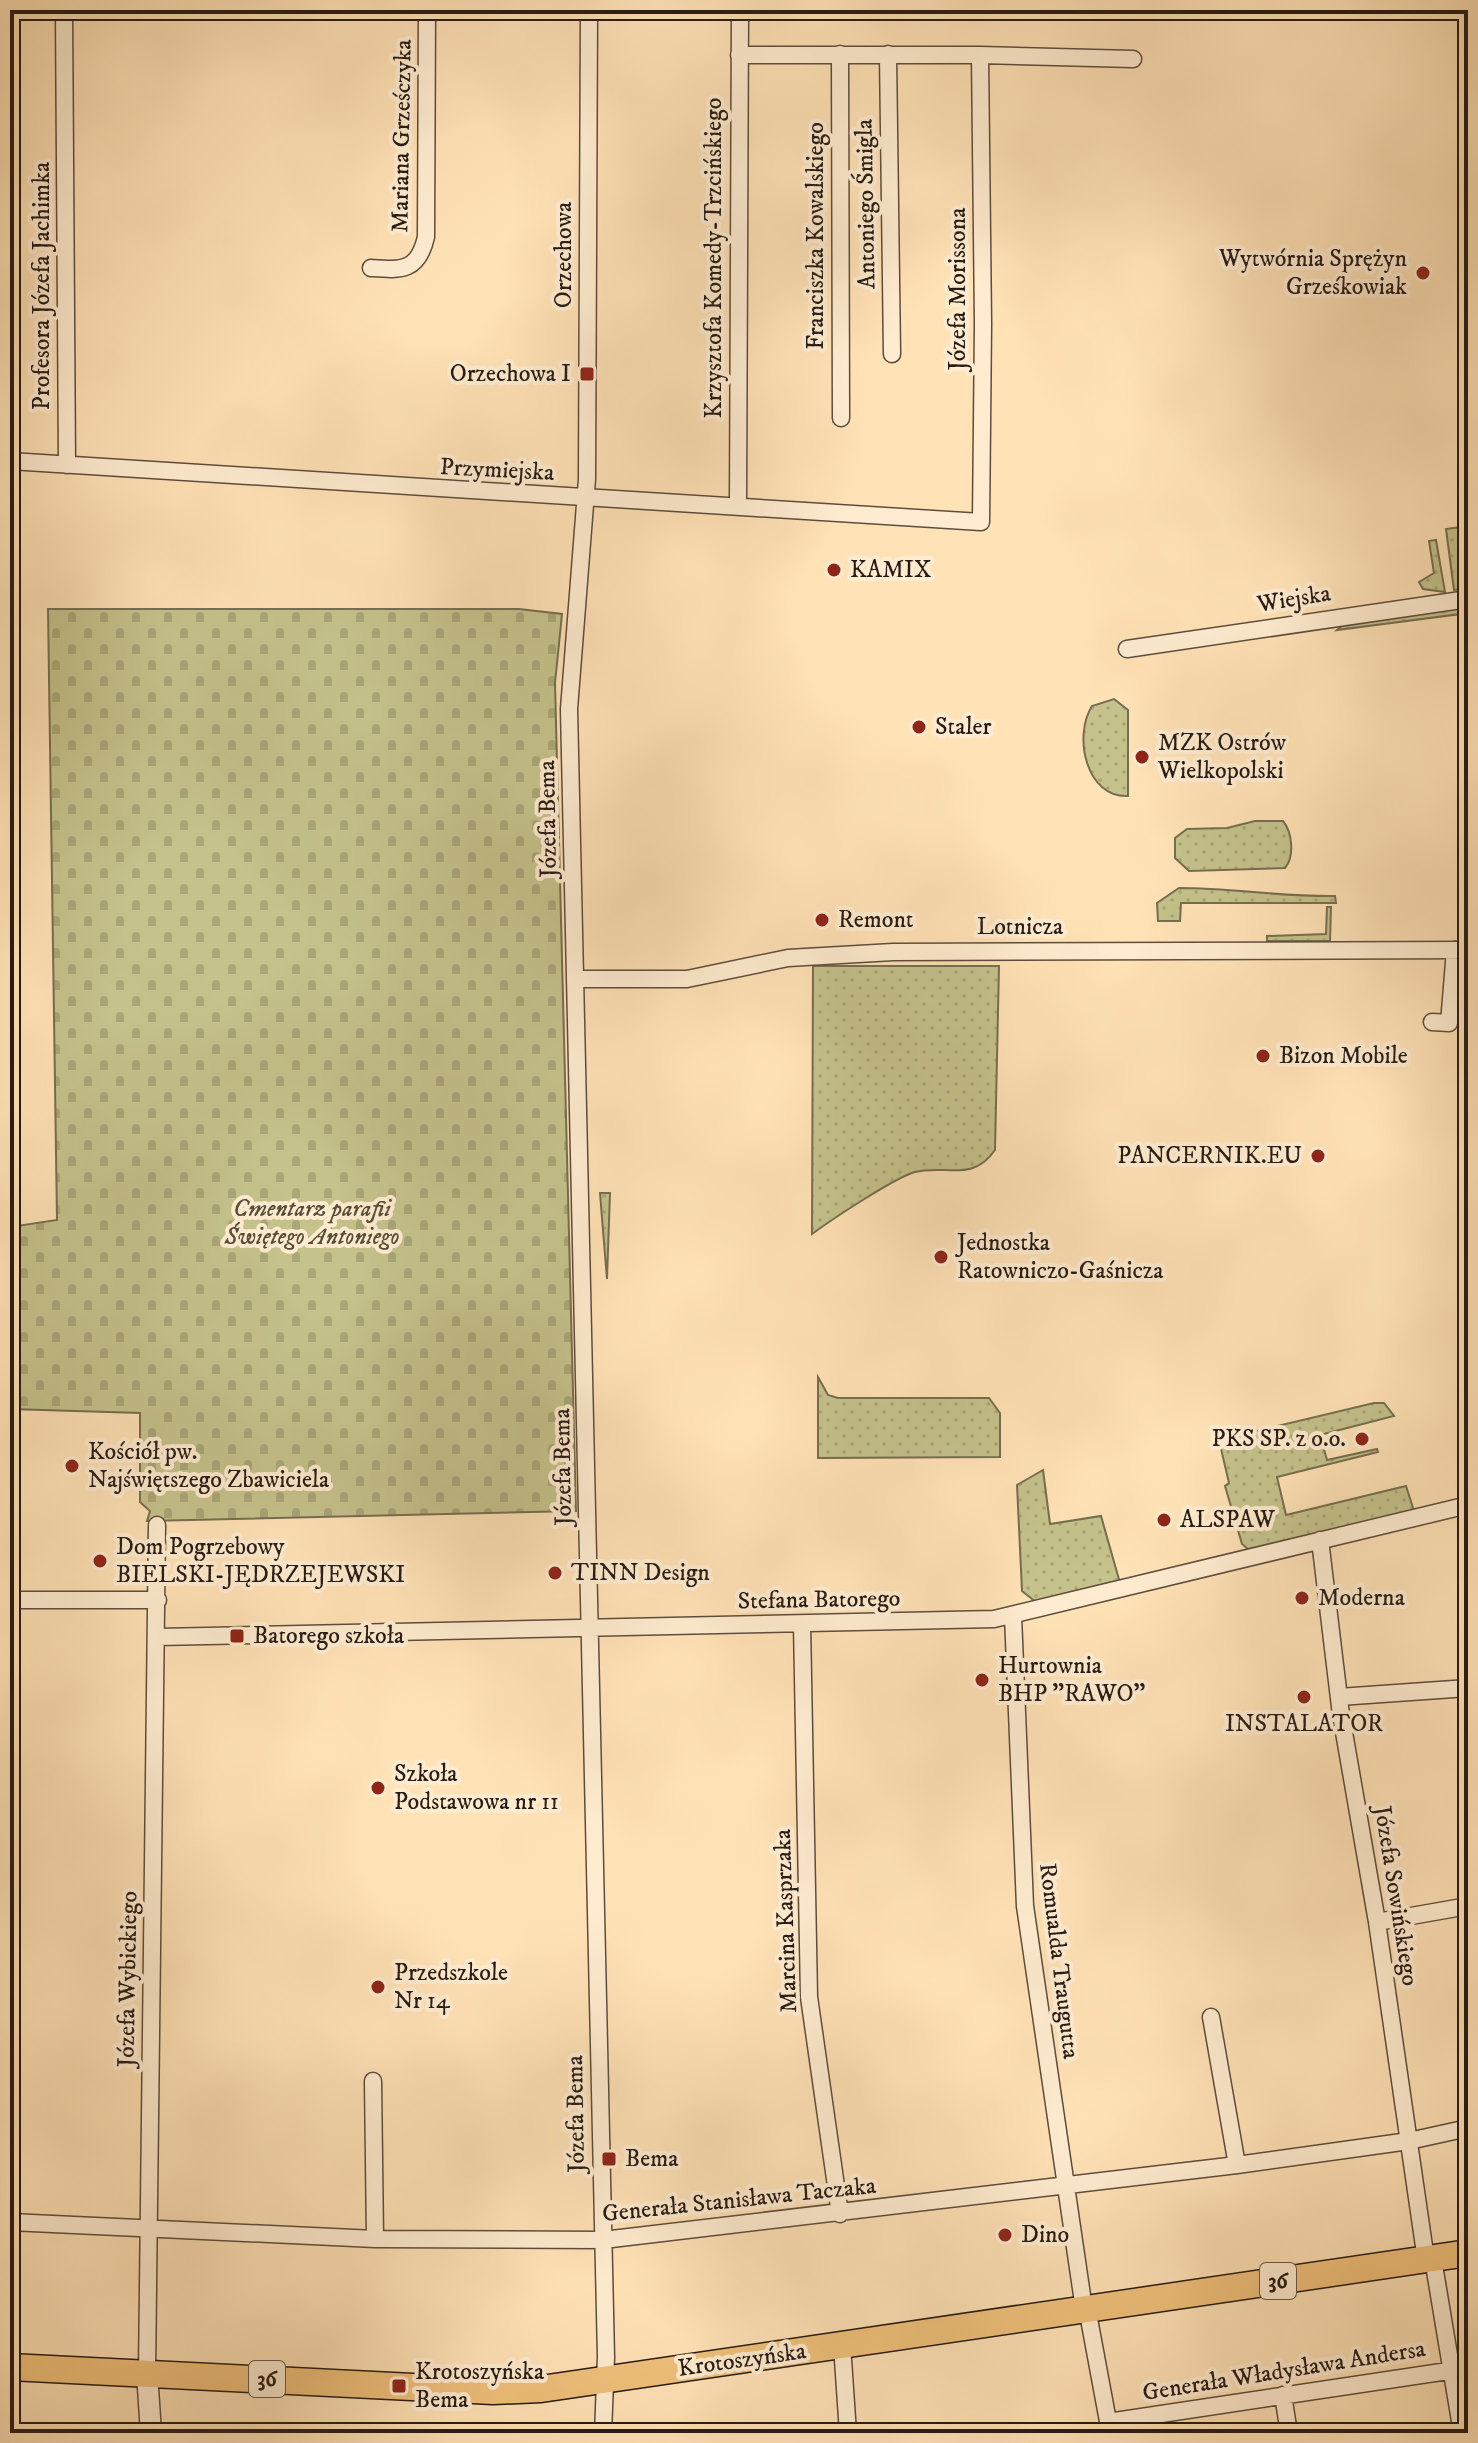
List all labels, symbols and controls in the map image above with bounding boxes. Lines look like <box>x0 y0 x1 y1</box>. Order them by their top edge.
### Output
street label: Mariana Grześczyka <box>385 38 419 233</box>
street label: Krzysztofa Komedy-Trzcińskiego <box>699 98 729 418</box>
street label: Antoniego Śmigla <box>849 118 882 289</box>
street label: Franciszka Kowalskiego <box>801 122 831 350</box>
street label: Profesora Józefa Jachimka <box>27 161 57 410</box>
street label: Orzechowa <box>549 201 579 308</box>
street label: Józefa Morissona <box>943 207 973 372</box>
place label: Wytwórnia Sprężyn Grześkowiak <box>1218 244 1407 302</box>
marker: Wytwórnia Sprężyn Grześkowiak <box>1414 264 1432 282</box>
place label: Orzechowa I <box>450 359 571 389</box>
marker: Orzechowa I <box>578 365 596 383</box>
street label: Przymiejska <box>439 452 556 488</box>
place label: KAMIX <box>850 555 931 585</box>
marker: KAMIX <box>825 561 843 579</box>
street label: Wiejska <box>1254 578 1334 620</box>
place label: Staler <box>935 712 992 742</box>
marker: Staler <box>910 718 928 736</box>
place label: MZK Ostrów Wielkopolski <box>1157 728 1287 786</box>
marker: MZK Ostrów Wielkopolski <box>1133 748 1151 766</box>
street label: Józefa Bema <box>532 759 564 880</box>
place label: Remont <box>838 905 914 935</box>
marker: Remont <box>813 911 831 929</box>
street label: Lotnicza <box>977 912 1064 942</box>
place label: Bizon Mobile <box>1279 1041 1408 1071</box>
marker: Bizon Mobile <box>1254 1047 1272 1065</box>
place label: PANCERNIK.EU <box>1117 1141 1302 1171</box>
marker: PANCERNIK.EU <box>1309 1147 1327 1165</box>
park label: Cmentarz parafii Świętego Antoniego <box>223 1194 400 1252</box>
place label: Jednostka Ratowniczo-Gaśnicza <box>955 1228 1164 1286</box>
marker: Jednostka Ratowniczo-Gaśnicza <box>932 1248 950 1266</box>
street label: Józefa Bema <box>547 1407 579 1528</box>
place label: PKS SP. z o.o. <box>1211 1424 1346 1454</box>
marker: PKS SP. z o.o. <box>1353 1430 1371 1448</box>
place label: Kościół pw. Najświętszego Zbawiciela <box>88 1437 330 1495</box>
marker: Kościół pw. Najświętszego Zbawiciela <box>63 1457 81 1475</box>
place label: ALSPAW <box>1180 1505 1276 1535</box>
marker: ALSPAW <box>1155 1511 1173 1529</box>
place label: Dom Pogrzebowy BIELSKI-JĘDRZEJEWSKI <box>116 1532 405 1590</box>
marker: Dom Pogrzebowy BIELSKI-JĘDRZEJEWSKI <box>91 1552 109 1570</box>
place label: TINN Design <box>571 1558 710 1588</box>
marker: TINN Design <box>546 1564 564 1582</box>
place label: Moderna <box>1318 1583 1406 1613</box>
street label: Stefana Batorego <box>737 1584 901 1616</box>
marker: Moderna <box>1293 1589 1311 1607</box>
place label: Batorego szkoła <box>253 1621 405 1651</box>
marker: Batorego szkoła <box>228 1627 246 1645</box>
place label: Hurtownia BHP "RAWO" <box>998 1651 1145 1709</box>
marker: Hurtownia BHP "RAWO" <box>973 1671 991 1689</box>
marker: INSTALATOR <box>1295 1688 1313 1706</box>
place label: INSTALATOR <box>1225 1709 1383 1739</box>
place label: Szkoła Podstawowa nr 11 <box>394 1759 559 1817</box>
marker: Szkoła Podstawowa nr 11 <box>369 1779 387 1797</box>
street label: Józefa Sowińskiego <box>1367 1802 1425 1988</box>
street label: Marcina Kasprzaka <box>768 1828 804 2013</box>
street label: Romualda Traugutta <box>1032 1861 1086 2061</box>
street label: Józefa Wybickiego <box>111 1891 145 2069</box>
place label: Przedszkole Nr 14 <box>394 1958 508 2016</box>
marker: Przedszkole Nr 14 <box>369 1978 387 1996</box>
street label: Józefa Bema <box>560 2054 592 2175</box>
place label: Bema <box>625 2144 679 2174</box>
marker: Bema <box>600 2150 618 2168</box>
street label: Generała Stanisława Taczaka <box>601 2171 878 2229</box>
place label: Dino <box>1021 2220 1069 2250</box>
marker: Dino <box>996 2226 1014 2244</box>
road number: 36 <box>1260 2263 1296 2299</box>
street label: Generała Władysława Andersa <box>1140 2334 1428 2408</box>
street label: Krotoszyńska <box>676 2336 809 2384</box>
place label: Krotoszyńska Bema <box>415 2357 545 2415</box>
road number: 36 <box>249 2361 285 2397</box>
marker: Krotoszyńska Bema <box>390 2377 408 2395</box>

